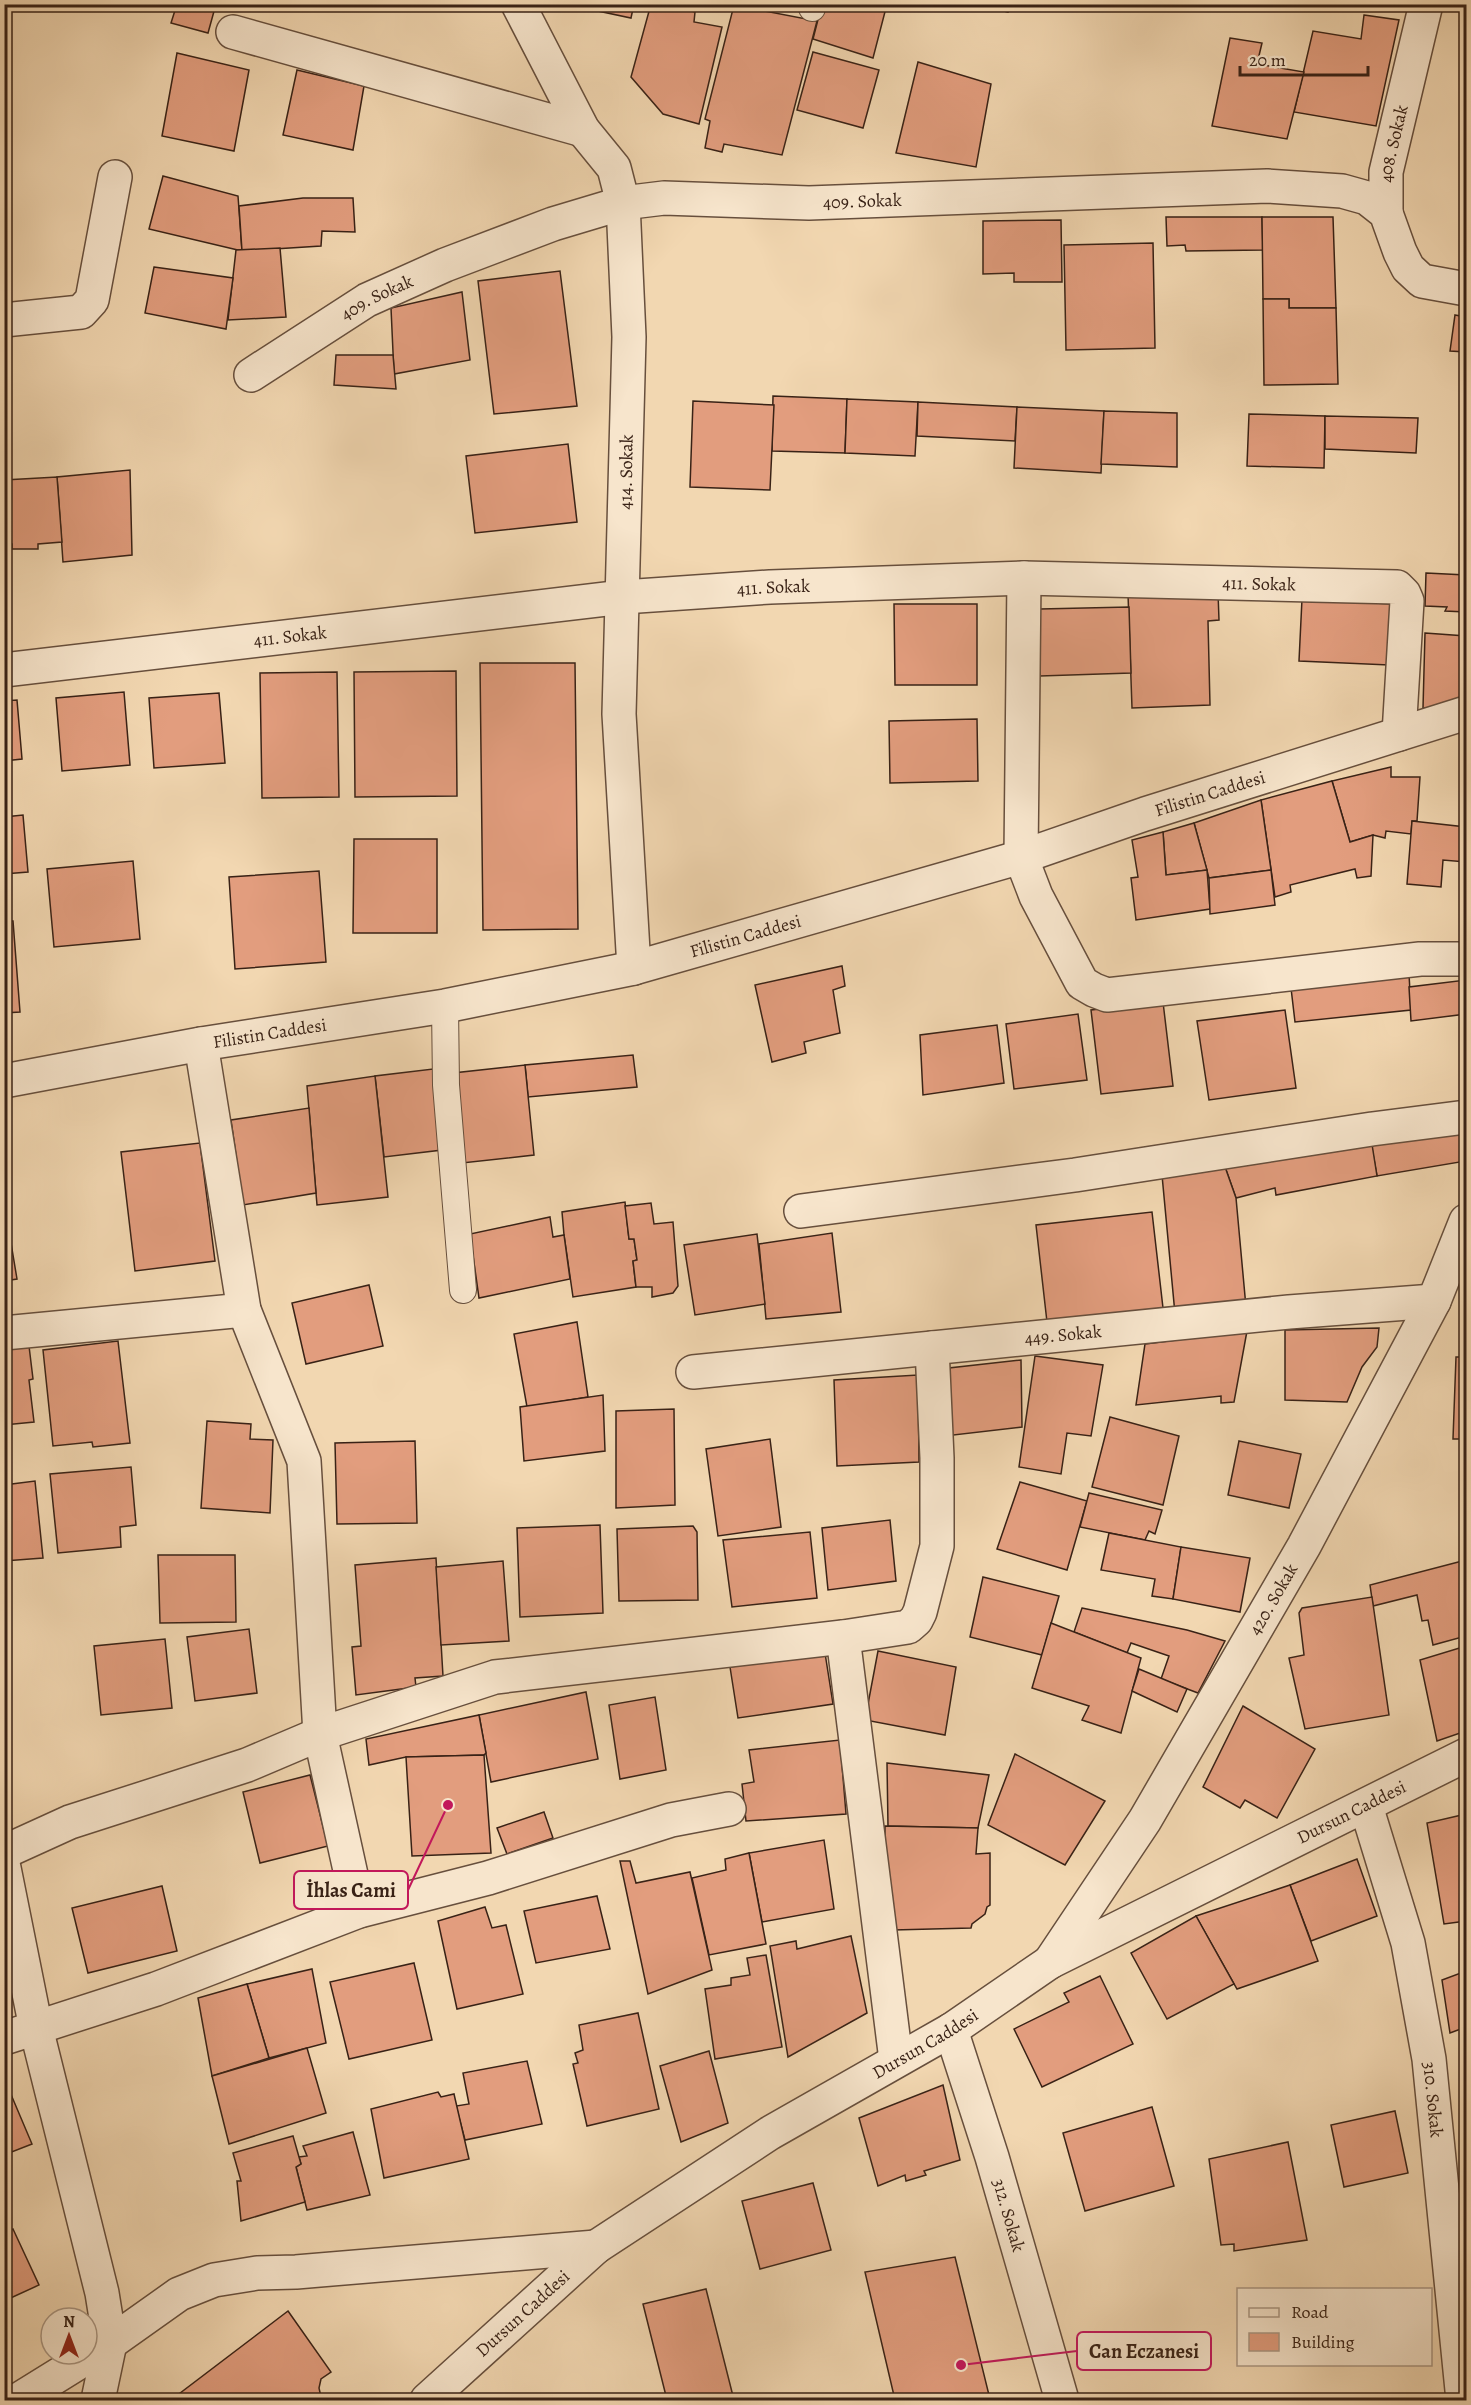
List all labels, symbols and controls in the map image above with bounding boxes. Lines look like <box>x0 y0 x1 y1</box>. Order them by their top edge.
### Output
scale bar <box>1240 39 1368 77</box>
text: 20 m <box>1249 48 1286 72</box>
street label: 408. Sokak <box>1374 102 1414 183</box>
street label: 409. Sokak <box>823 188 902 214</box>
street label: 409. Sokak <box>336 269 417 326</box>
street label: 414. Sokak <box>613 434 639 510</box>
street label: 411. Sokak <box>1222 571 1296 597</box>
street label: 411. Sokak <box>736 574 810 601</box>
street label: 411. Sokak <box>252 620 328 652</box>
street label: Filistin Caddesi <box>1152 765 1268 822</box>
street label: Filistin Caddesi <box>687 909 804 963</box>
street label: Filistin Caddesi <box>211 1013 328 1054</box>
street label: 449. Sokak <box>1023 1319 1103 1351</box>
street label: 420. Sokak <box>1243 1559 1303 1640</box>
street label: Dursun Caddesi <box>1293 1775 1410 1849</box>
callout: İhlas Cami <box>294 1871 408 1909</box>
text: İhlas Cami <box>306 1877 396 1904</box>
street label: Dursun Caddesi <box>868 2003 983 2084</box>
street label: 310. Sokak <box>1417 2061 1449 2139</box>
street label: 312. Sokak <box>987 2176 1031 2255</box>
street label: Dursun Caddesi <box>470 2265 575 2362</box>
legend <box>1237 2288 1432 2366</box>
text: Road <box>1291 2300 1329 2324</box>
north arrow <box>39 2306 99 2366</box>
text: N <box>63 2311 75 2333</box>
text: Building <box>1291 2330 1355 2354</box>
callout: Can Eczanesi <box>1077 2332 1211 2370</box>
text: Can Eczanesi <box>1089 2338 1199 2365</box>

